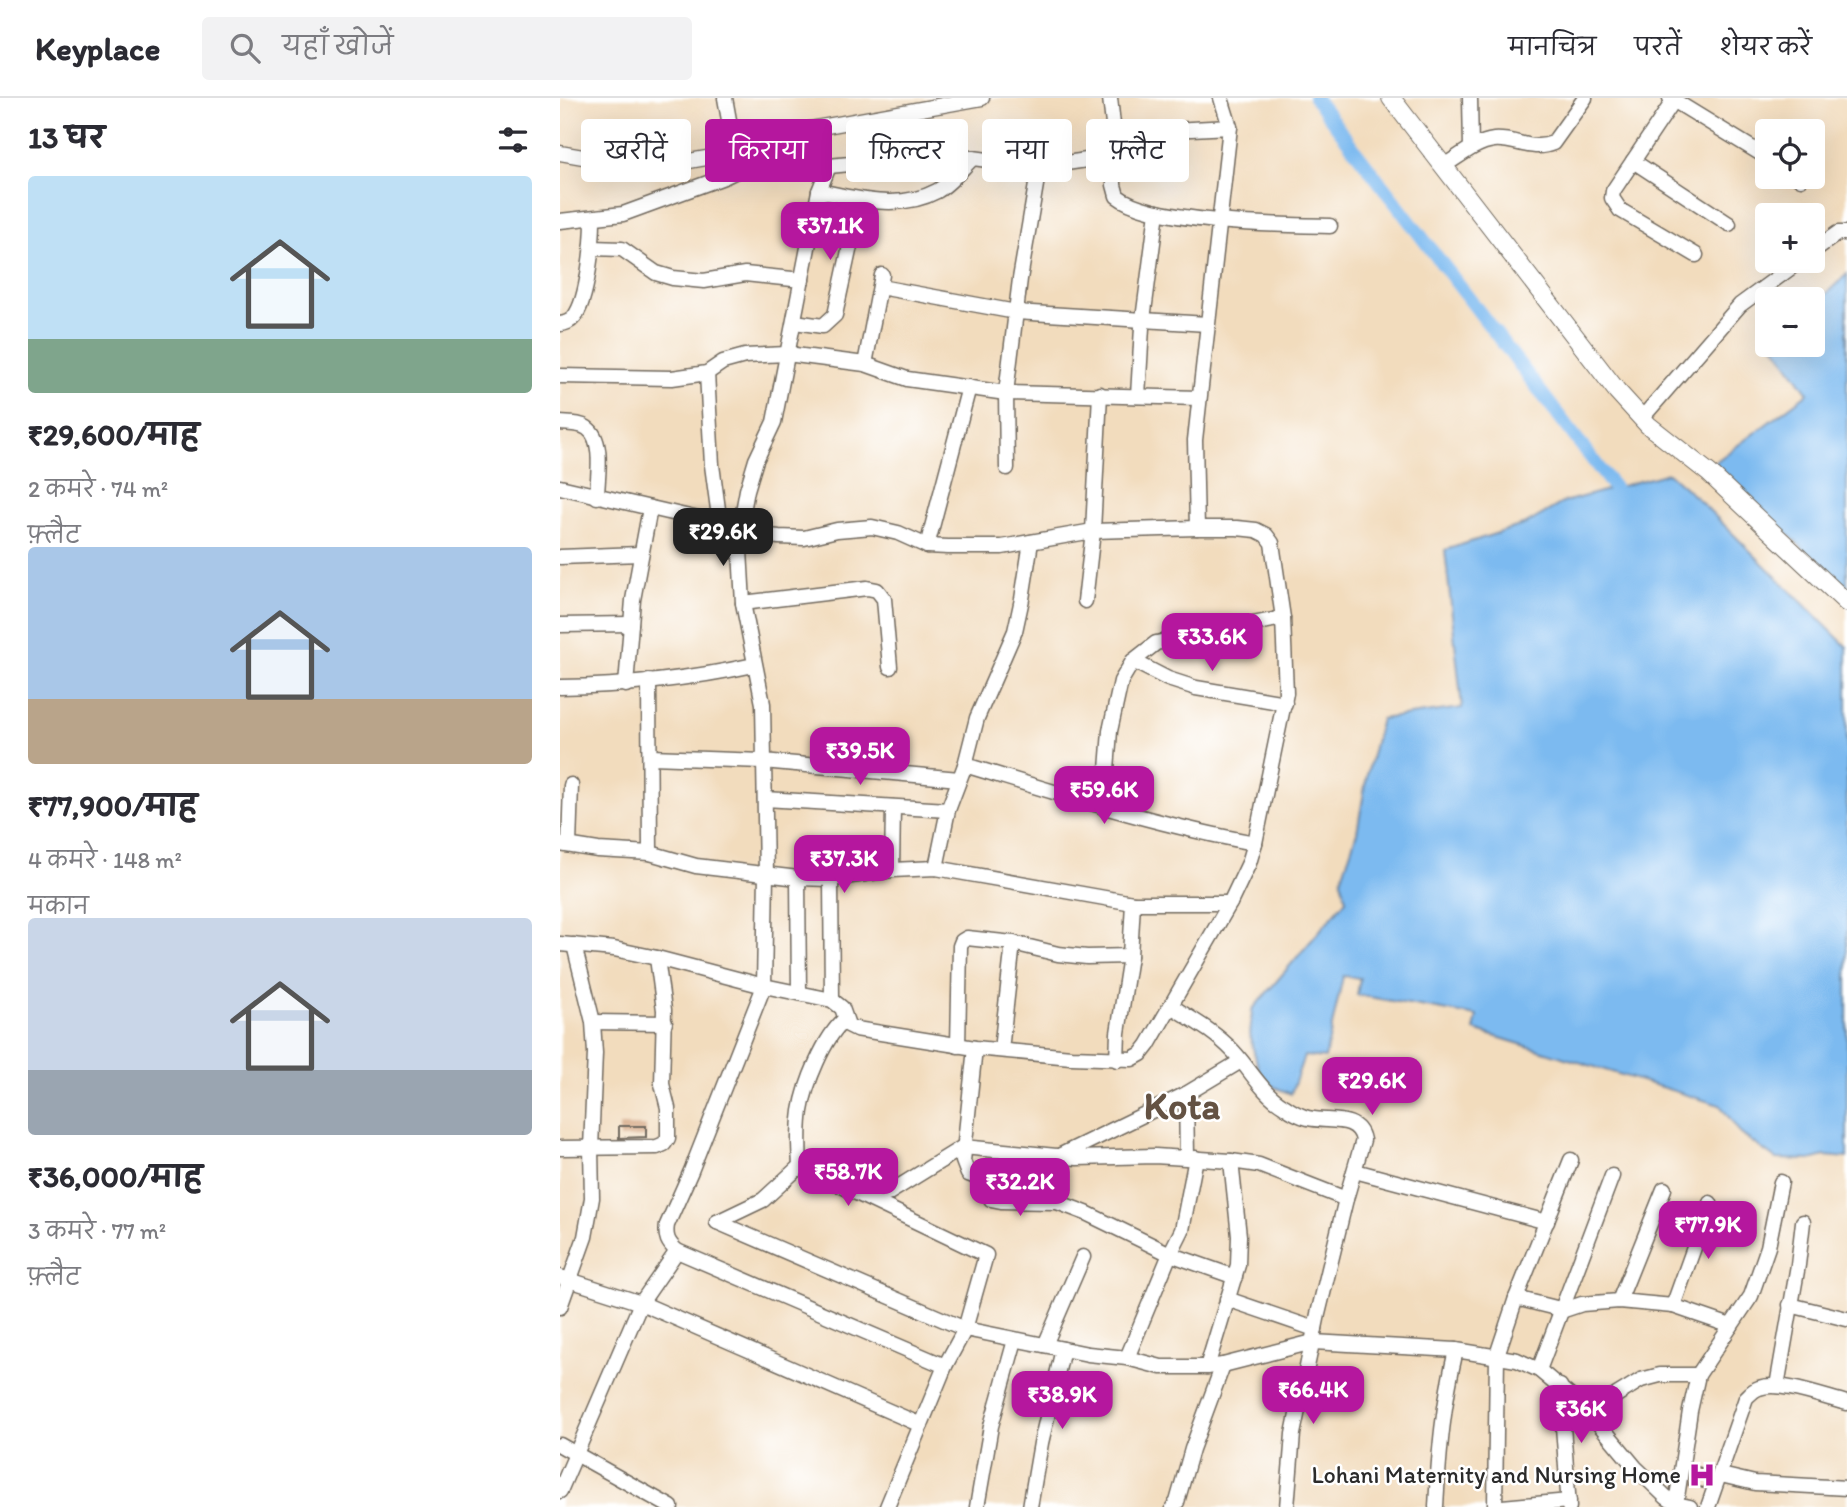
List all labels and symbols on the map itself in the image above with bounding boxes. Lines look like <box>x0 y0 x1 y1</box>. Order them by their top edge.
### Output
pin: ₹37.1K <box>773 202 887 262</box>
pin: ₹29.6K <box>666 508 780 568</box>
pin: ₹33.6K <box>1155 614 1269 673</box>
pin: ₹39.5K <box>803 728 917 787</box>
pin: ₹59.6K <box>1047 766 1161 826</box>
pin: ₹37.3K <box>787 836 901 895</box>
pin: ₹29.6K <box>1315 1058 1429 1117</box>
district label: Kota <box>1144 1083 1220 1129</box>
pin: ₹58.7K <box>791 1148 905 1208</box>
pin: ₹32.2K <box>963 1158 1077 1218</box>
pin: ₹77.9K <box>1651 1202 1765 1261</box>
pin: ₹66.4K <box>1256 1366 1370 1426</box>
pin: ₹38.9K <box>1005 1372 1119 1431</box>
pin: ₹36K <box>1540 1386 1622 1445</box>
place label: Lohani Maternity and Nursing Home <box>1311 1460 1681 1489</box>
hospital icon: Lohani Maternity and Nursing Home <box>1687 1460 1717 1490</box>

